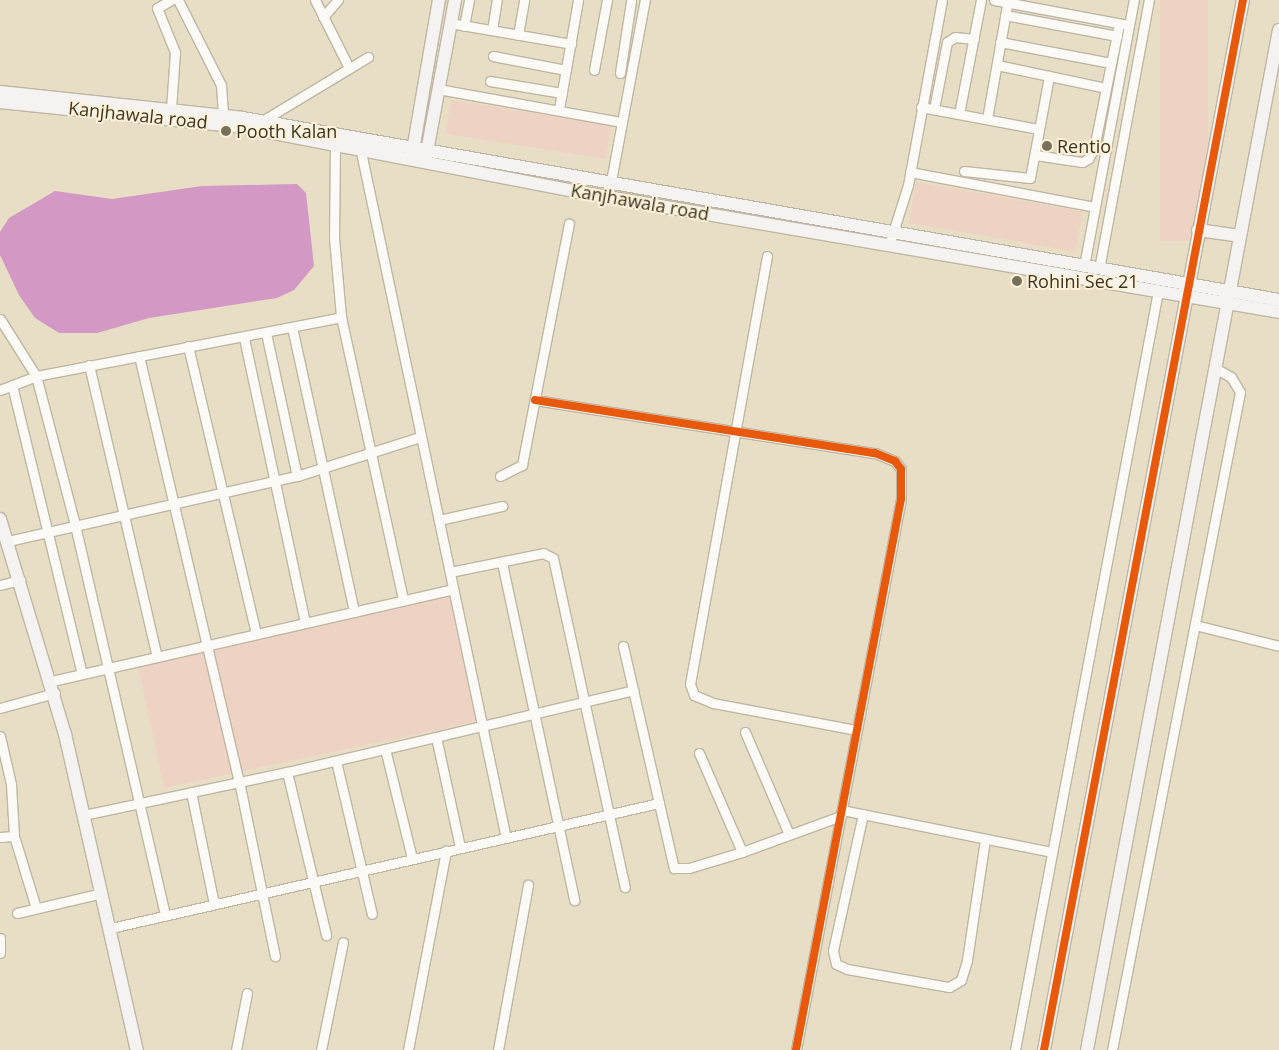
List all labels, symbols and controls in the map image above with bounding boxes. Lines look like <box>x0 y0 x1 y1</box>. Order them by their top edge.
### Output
street label: Kanjhawala road <box>67 97 209 133</box>
place label: Pooth Kalan <box>236 120 337 142</box>
marker: Pooth Kalan <box>220 125 232 137</box>
place label: Rentio <box>1057 135 1111 157</box>
marker: Rentio <box>1041 140 1053 152</box>
street label: Kanjhawala road <box>569 179 711 225</box>
place label: Rohini Sec 21 <box>1027 270 1139 292</box>
marker: Rohini Sec 21 <box>1011 275 1023 287</box>

